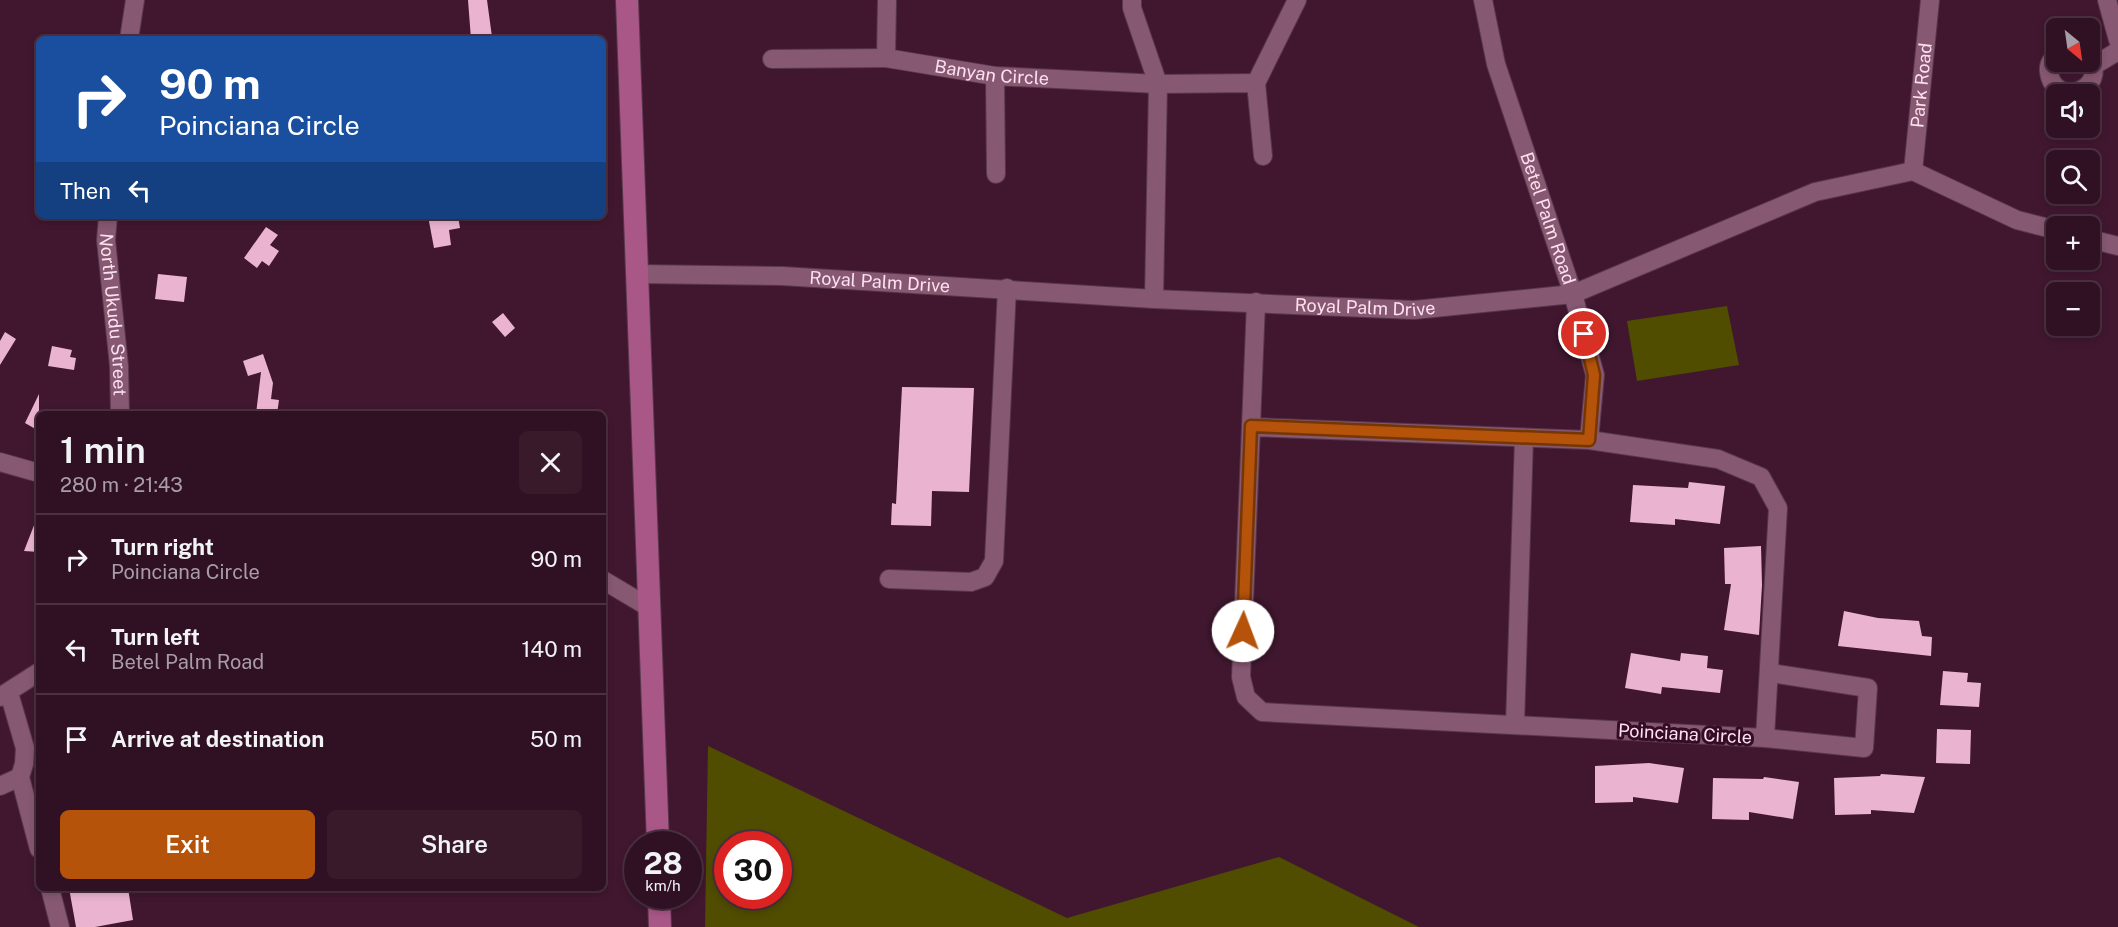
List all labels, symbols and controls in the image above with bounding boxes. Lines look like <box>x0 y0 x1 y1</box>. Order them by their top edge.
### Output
north arrow <box>2046 18 2100 72</box>
map controls <box>2046 18 2100 336</box>
street label: Park Road <box>1906 42 1936 129</box>
street label: Banyan Circle <box>933 55 1050 89</box>
text: 90 m <box>159 59 261 108</box>
icon: right <box>60 60 138 138</box>
button: sound <box>2046 84 2100 138</box>
text: Poinciana Circle <box>159 109 360 141</box>
street label: Betel Palm Road <box>1516 149 1580 287</box>
button: search <box>2046 150 2100 204</box>
icon: left <box>123 174 156 207</box>
text: Then <box>60 178 111 204</box>
button: + <box>2046 216 2100 270</box>
street label: North Ukudu Street <box>95 232 131 396</box>
street label: Royal Palm Drive <box>809 267 951 296</box>
button: − <box>2046 282 2100 336</box>
street label: Royal Palm Drive <box>1294 294 1436 320</box>
pin <box>1558 308 1609 359</box>
icon: arrive <box>1567 317 1600 350</box>
text: 1 min <box>60 429 146 471</box>
button: close <box>519 431 582 494</box>
text: 280 m · 21:43 <box>60 473 183 497</box>
text: Turn right <box>111 534 214 560</box>
icon: right <box>60 543 93 576</box>
text: 90 m <box>531 546 582 572</box>
text: Poinciana Circle <box>111 560 260 584</box>
position arrow <box>1211 599 1275 663</box>
text: Turn left <box>111 624 200 650</box>
icon: left <box>60 633 93 666</box>
text: 140 m <box>521 636 582 662</box>
text: Betel Palm Road <box>111 650 264 674</box>
street label: Poinciana Circle <box>1618 720 1752 747</box>
icon: arrive <box>60 723 93 756</box>
text: Arrive at destination <box>111 726 324 752</box>
text: 50 m <box>530 726 582 752</box>
button: Exit <box>60 810 315 879</box>
button: Share <box>327 810 582 879</box>
speed limit sign: 30 <box>714 831 792 909</box>
text: 28 <box>643 845 683 881</box>
text: km/h <box>645 877 681 894</box>

